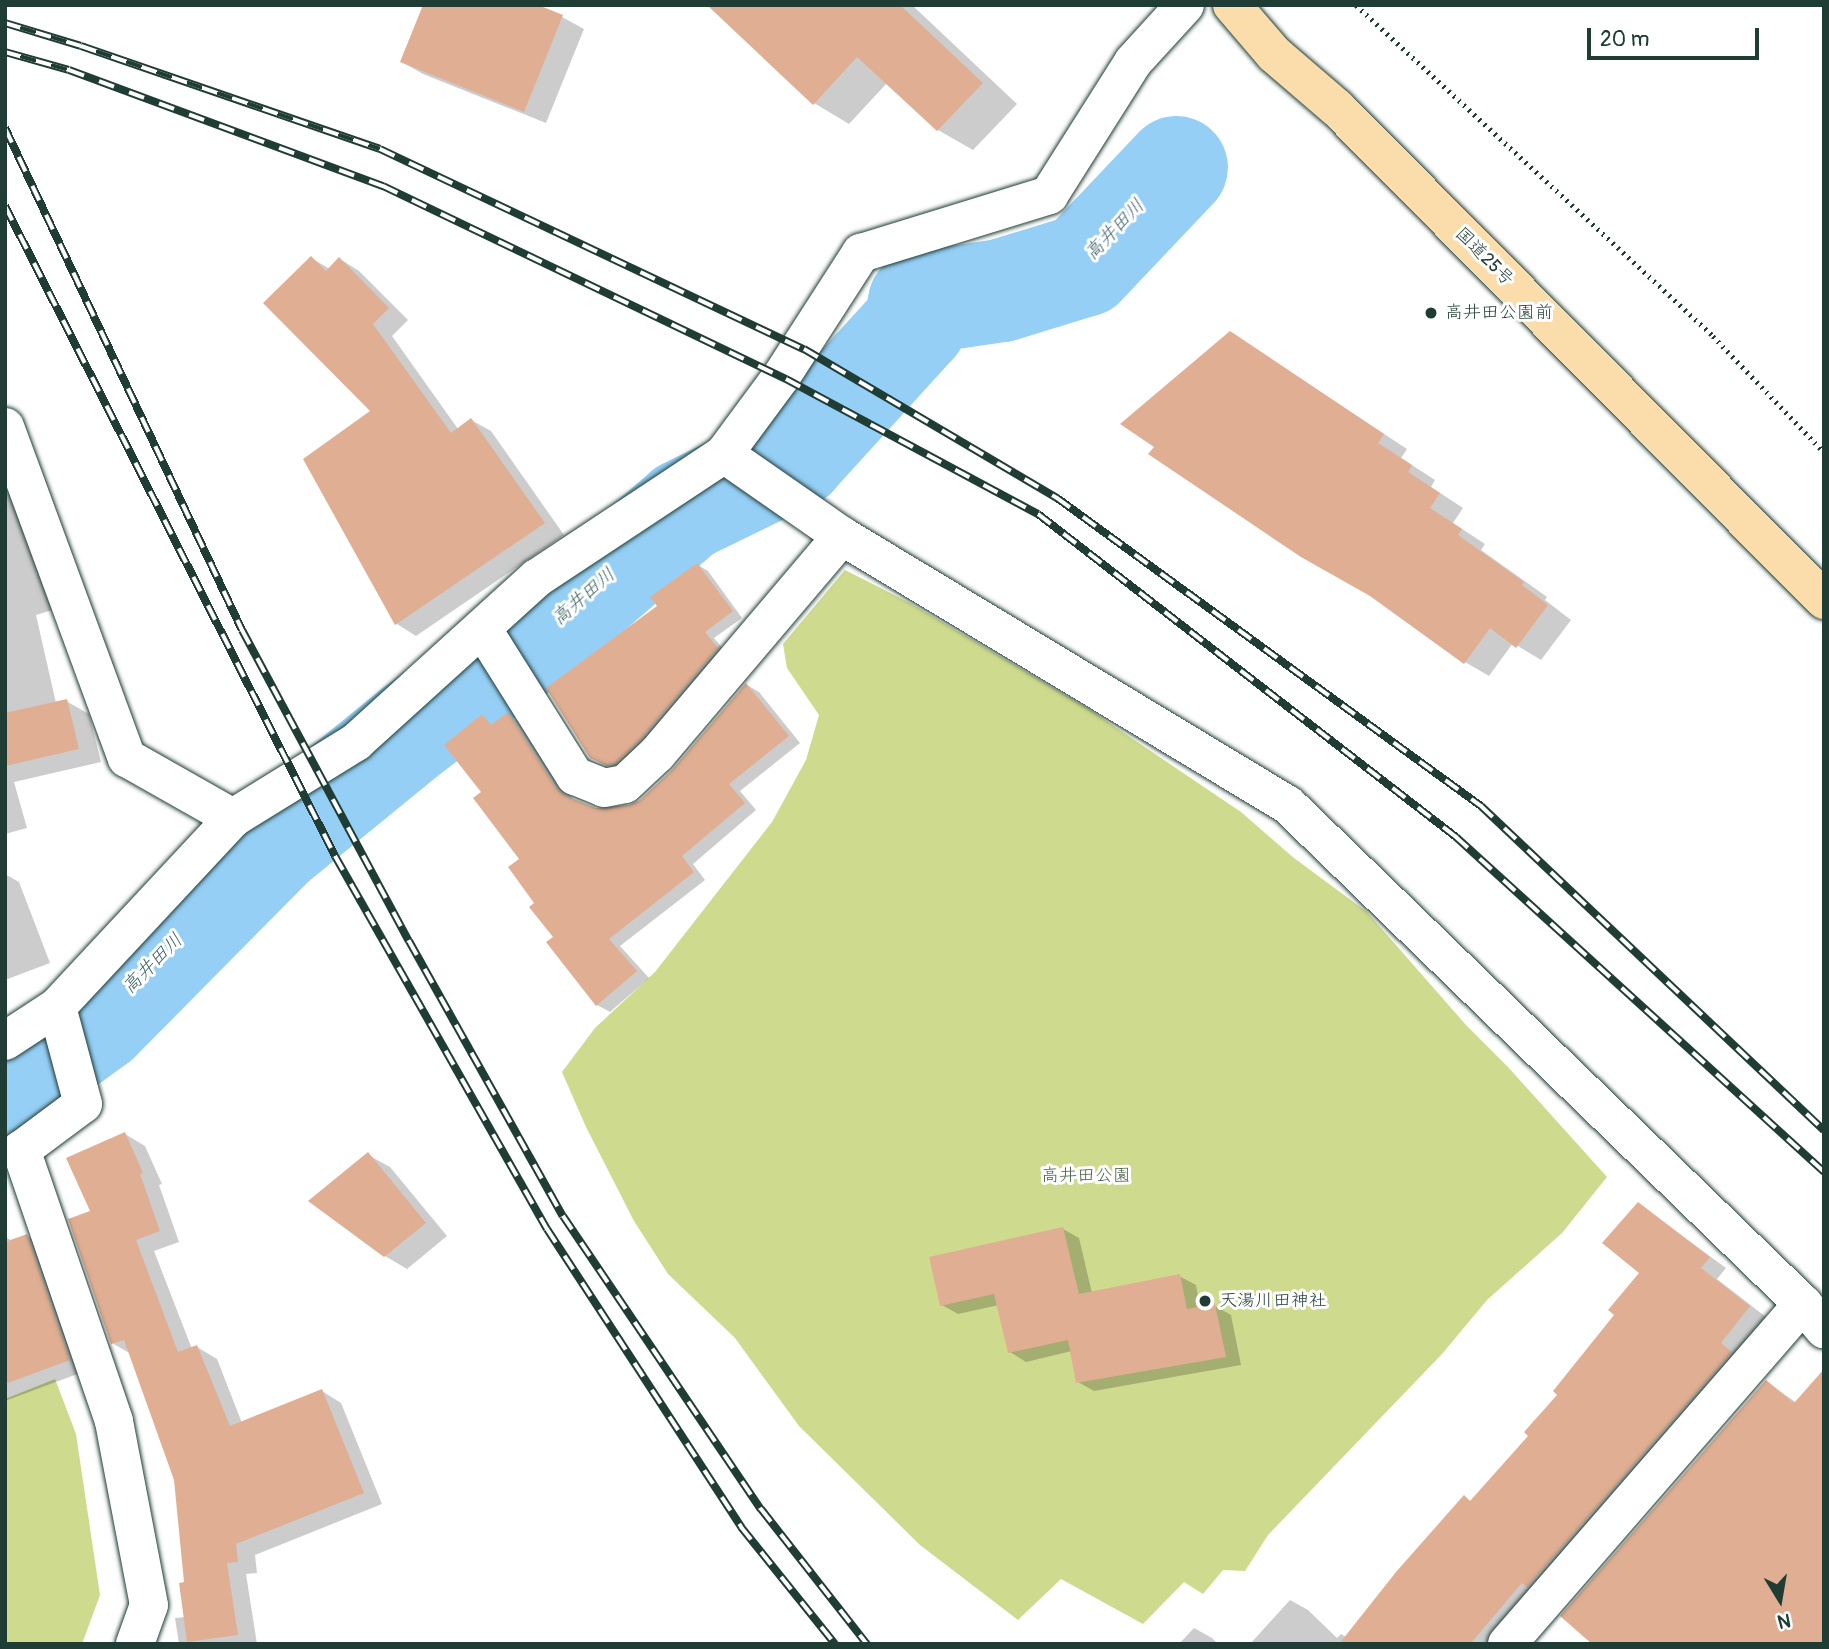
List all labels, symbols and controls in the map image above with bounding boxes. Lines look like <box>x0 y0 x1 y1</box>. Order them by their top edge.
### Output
scale bar <box>1591 14 1762 58</box>
text: 20 m <box>1600 26 1649 53</box>
water label: 高井田川 <box>1080 195 1150 265</box>
street label: 国道25号 <box>1450 223 1518 291</box>
place label: 高井田公園前 <box>1445 302 1553 324</box>
marker: 高井田公園前 <box>1423 305 1439 321</box>
water label: 高井田川 <box>548 563 620 631</box>
water label: 高井田川 <box>118 929 188 999</box>
park label: 高井田公園 <box>1041 1165 1131 1187</box>
place label: 天湯川田神社 <box>1219 1290 1327 1312</box>
marker: 天湯川田神社 <box>1197 1293 1213 1309</box>
north arrow <box>1745 1565 1815 1635</box>
text: N <box>1775 1608 1793 1634</box>

